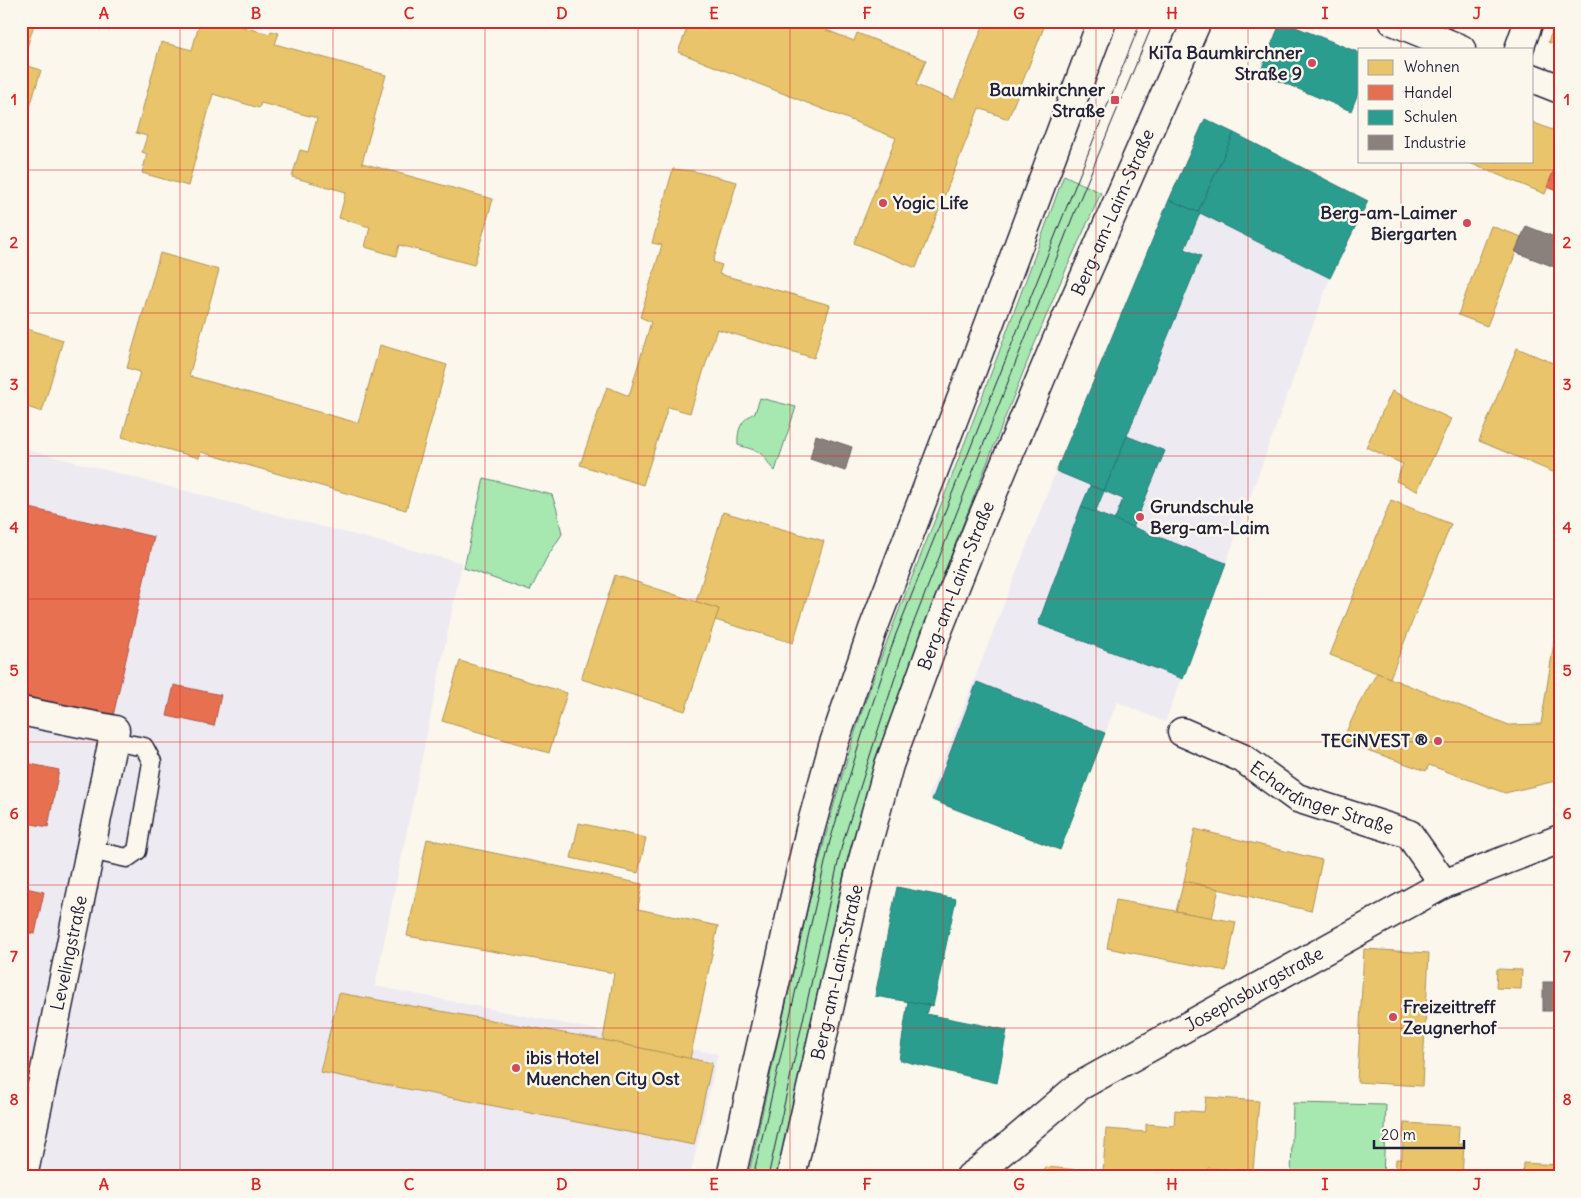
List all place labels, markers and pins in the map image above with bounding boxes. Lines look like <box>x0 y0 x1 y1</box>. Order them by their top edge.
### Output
place label: KiTa Baumkirchner Straße 9 <box>1148 41 1303 85</box>
marker: KiTa Baumkirchner Straße 9 <box>1306 57 1318 69</box>
place label: Baumkirchner Straße <box>989 78 1106 122</box>
marker: Baumkirchner Straße <box>1109 94 1121 106</box>
place label: Yogic Life <box>892 191 969 214</box>
marker: Yogic Life <box>877 197 889 209</box>
place label: Berg-am-Laimer Biergarten <box>1320 201 1458 245</box>
marker: Berg-am-Laimer Biergarten <box>1461 217 1473 229</box>
place label: Grundschule Berg-am-Laim <box>1150 495 1270 539</box>
marker: Grundschule Berg-am-Laim <box>1134 511 1146 523</box>
place label: TECiNVEST ® <box>1321 729 1428 752</box>
marker: TECiNVEST ® <box>1432 735 1444 747</box>
place label: Freizeittreff Zeugnerhof <box>1403 995 1498 1039</box>
marker: Freizeittreff Zeugnerhof <box>1387 1011 1399 1023</box>
place label: ibis Hotel Muenchen City Ost <box>526 1046 681 1090</box>
marker: ibis Hotel Muenchen City Ost <box>510 1062 522 1074</box>

